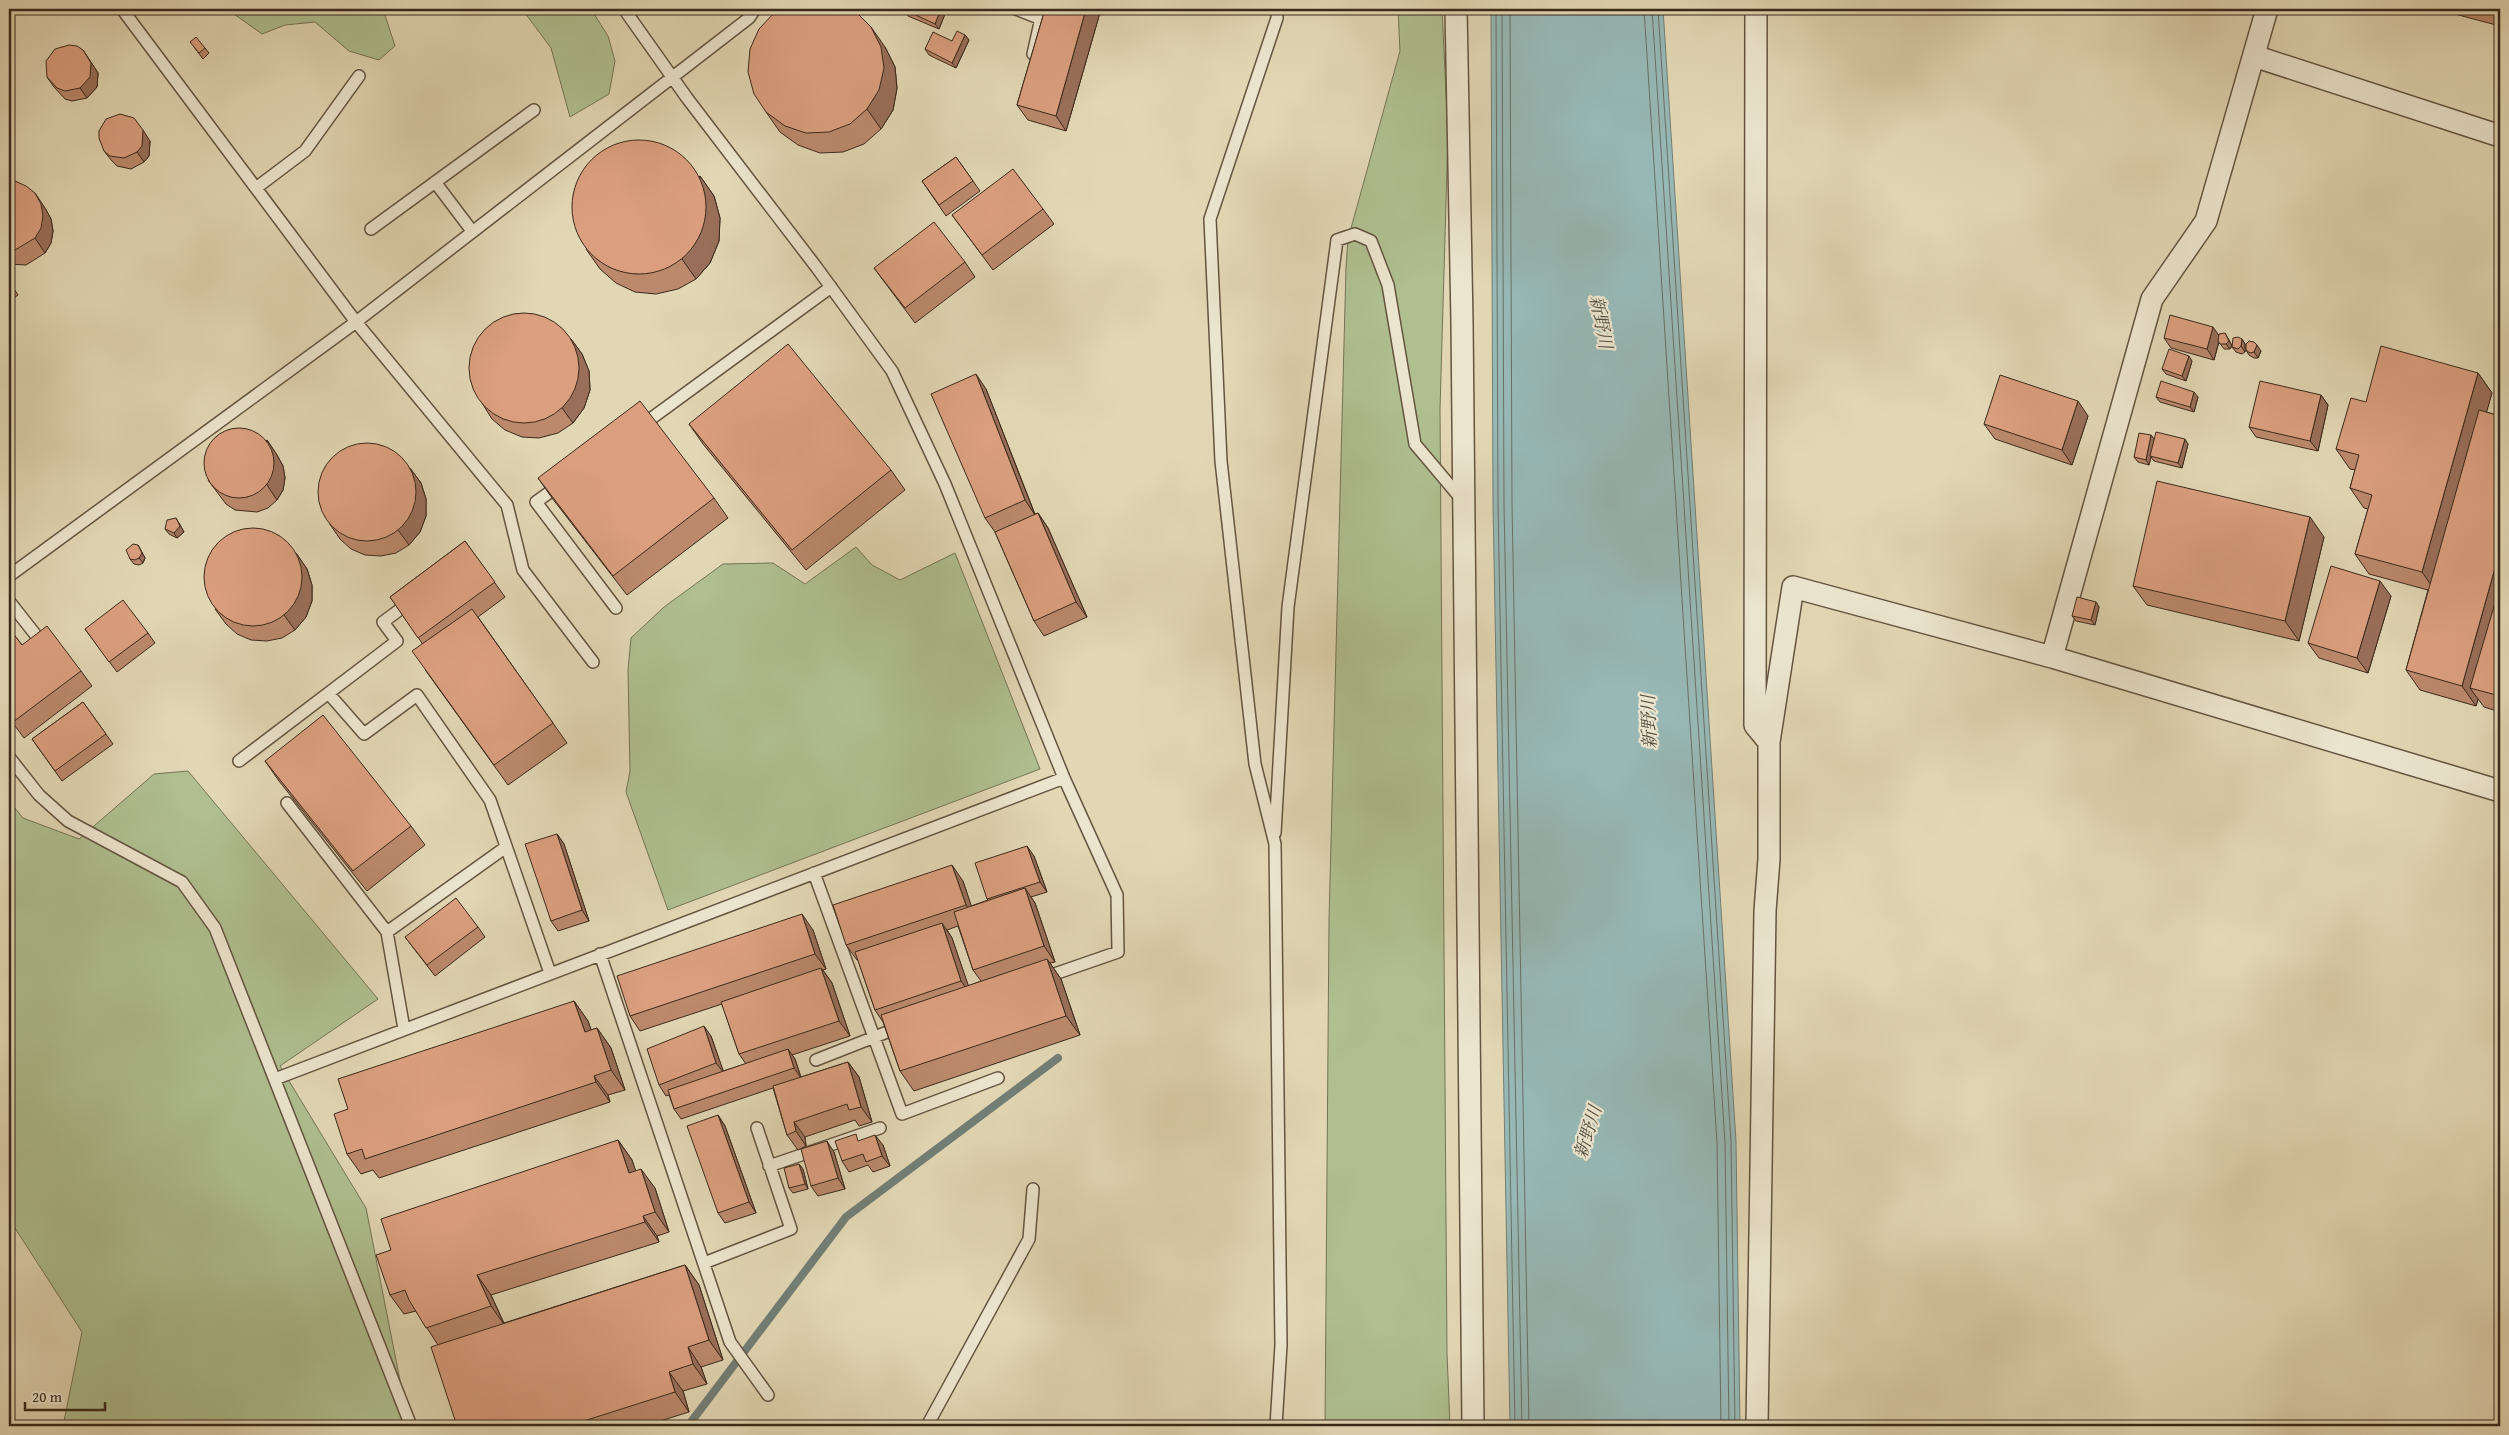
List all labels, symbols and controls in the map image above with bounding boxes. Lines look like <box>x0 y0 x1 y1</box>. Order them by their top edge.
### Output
water label: 新野川 <box>1583 293 1620 353</box>
water label: 新野川 <box>1634 693 1663 749</box>
water label: 新野川 <box>1567 1100 1609 1162</box>
scale bar <box>25 1380 105 1412</box>
text: 20 m <box>32 1386 63 1407</box>

